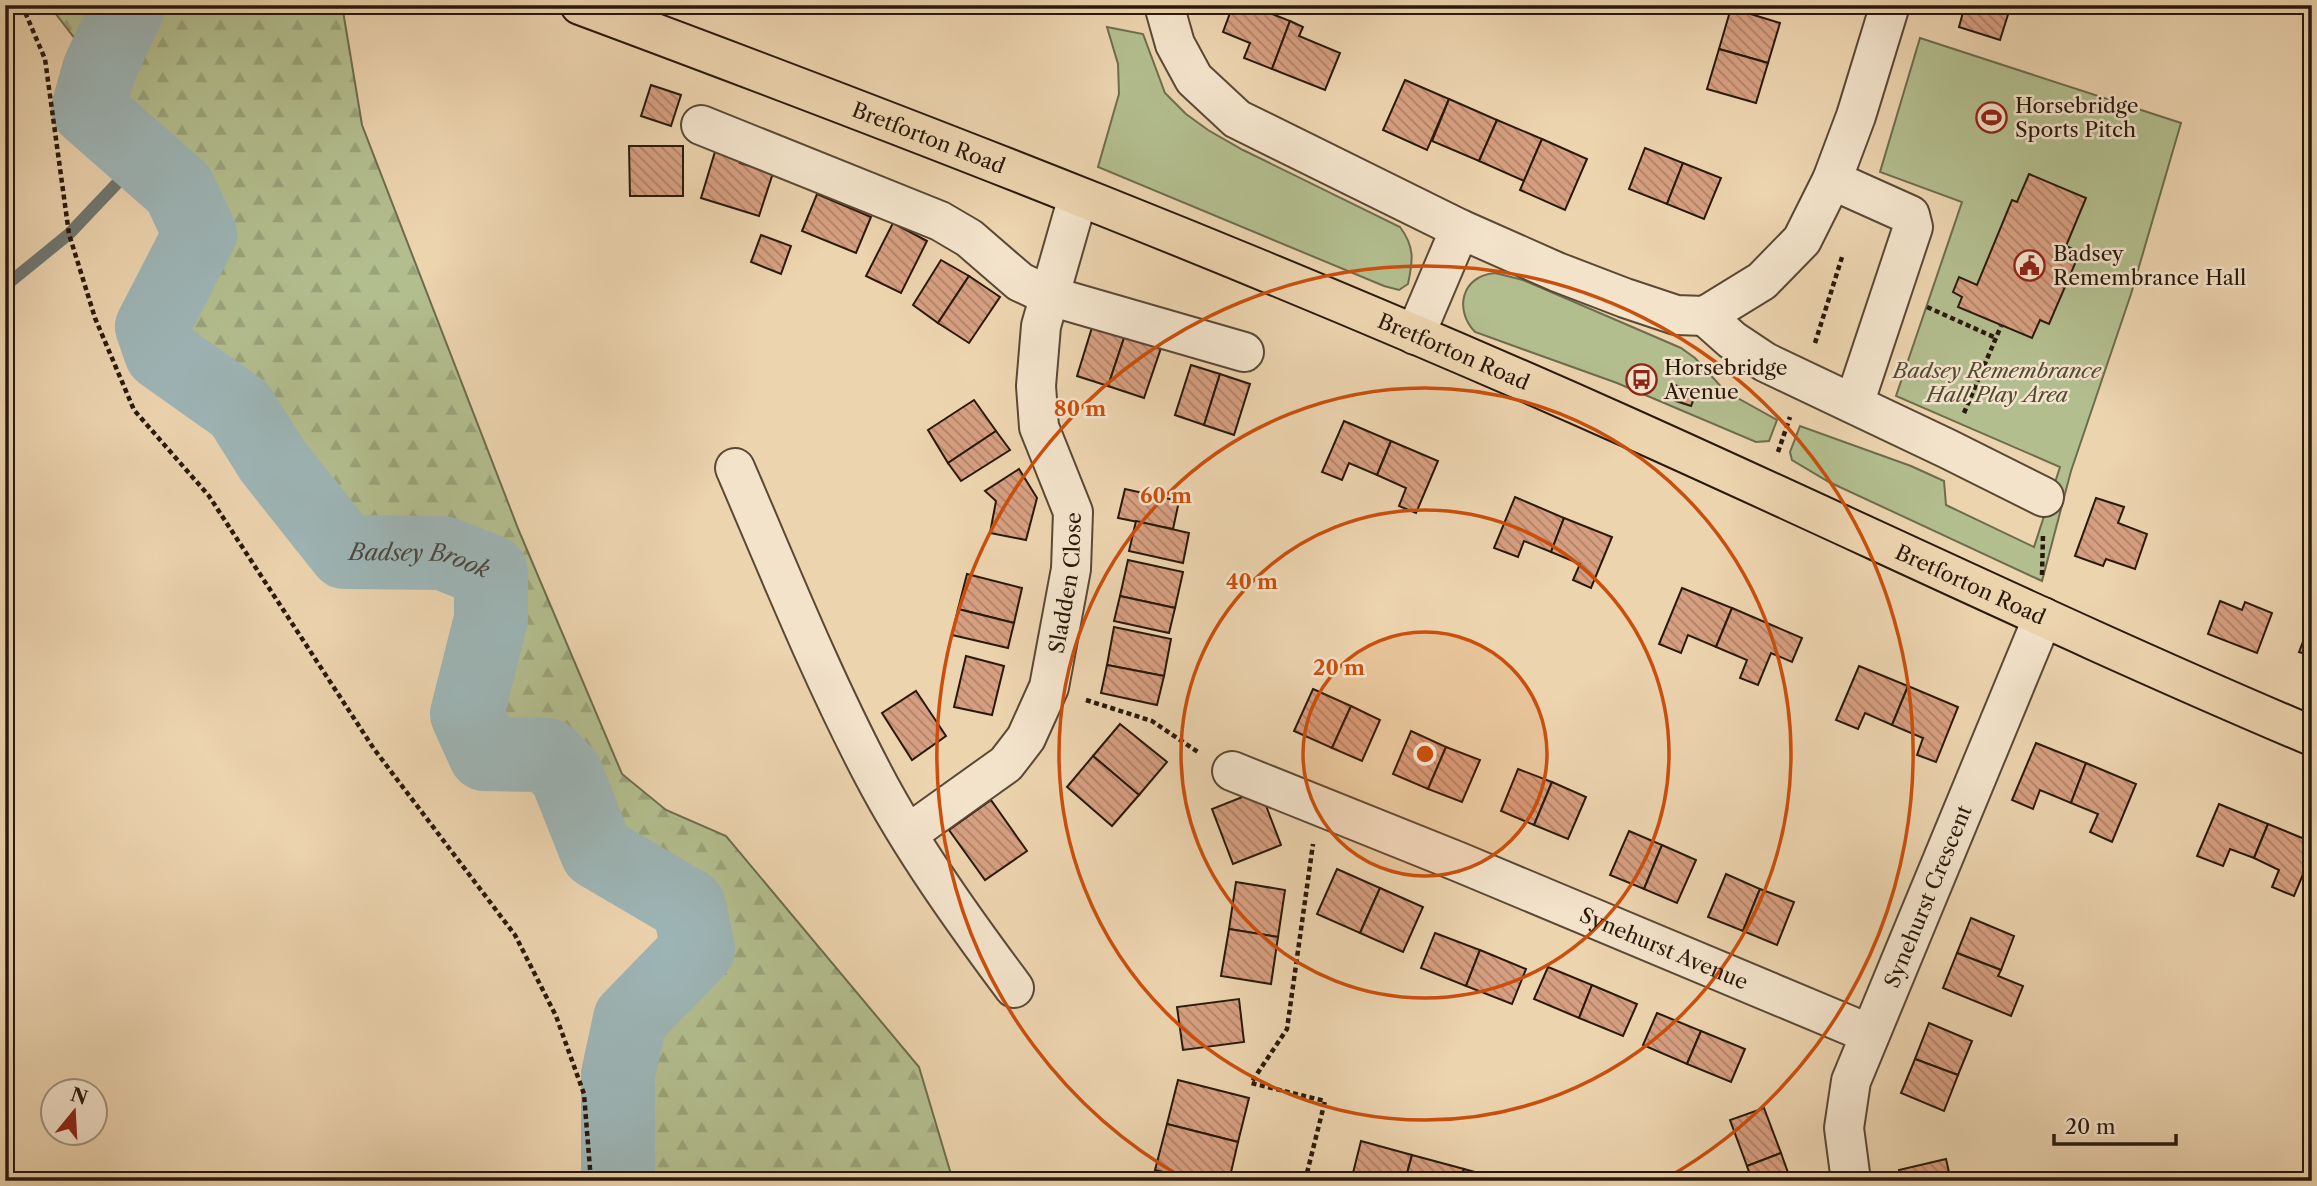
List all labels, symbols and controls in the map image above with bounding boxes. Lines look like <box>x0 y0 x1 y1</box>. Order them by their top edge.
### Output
place label: Horsebridge Sports Pitch <box>2015 93 2139 142</box>
street label: Bretforton Road <box>849 96 1009 179</box>
sports icon: Horsebridge Sports Pitch <box>1975 100 2009 134</box>
place label: Badsey Remembrance Hall <box>2053 241 2246 290</box>
public building icon: Badsey Remembrance Hall <box>2013 248 2047 282</box>
street label: Bretforton Road <box>1374 308 1534 395</box>
place label: Horsebridge Avenue <box>1663 355 1788 404</box>
park label: Badsey Remembrance Hall Play Area <box>1891 358 2102 407</box>
bus stop icon: Horsebridge Avenue <box>1624 362 1658 396</box>
text: 80 m <box>1054 396 1106 421</box>
text: 60 m <box>1140 483 1192 508</box>
street label: Sladden Close <box>1043 512 1085 655</box>
water label: Badsey Brook <box>347 538 494 584</box>
street label: Bretforton Road <box>1892 539 2050 629</box>
text: 40 m <box>1226 569 1278 594</box>
text: 20 m <box>1313 655 1365 680</box>
centre of rings <box>1413 742 1437 766</box>
street label: Synehurst Crescent <box>1879 801 1977 991</box>
street label: Synehurst Avenue <box>1576 902 1752 994</box>
north arrow <box>38 1078 108 1148</box>
text: N <box>68 1083 91 1110</box>
scale bar <box>2054 1102 2177 1146</box>
text: 20 m <box>2065 1114 2116 1139</box>

